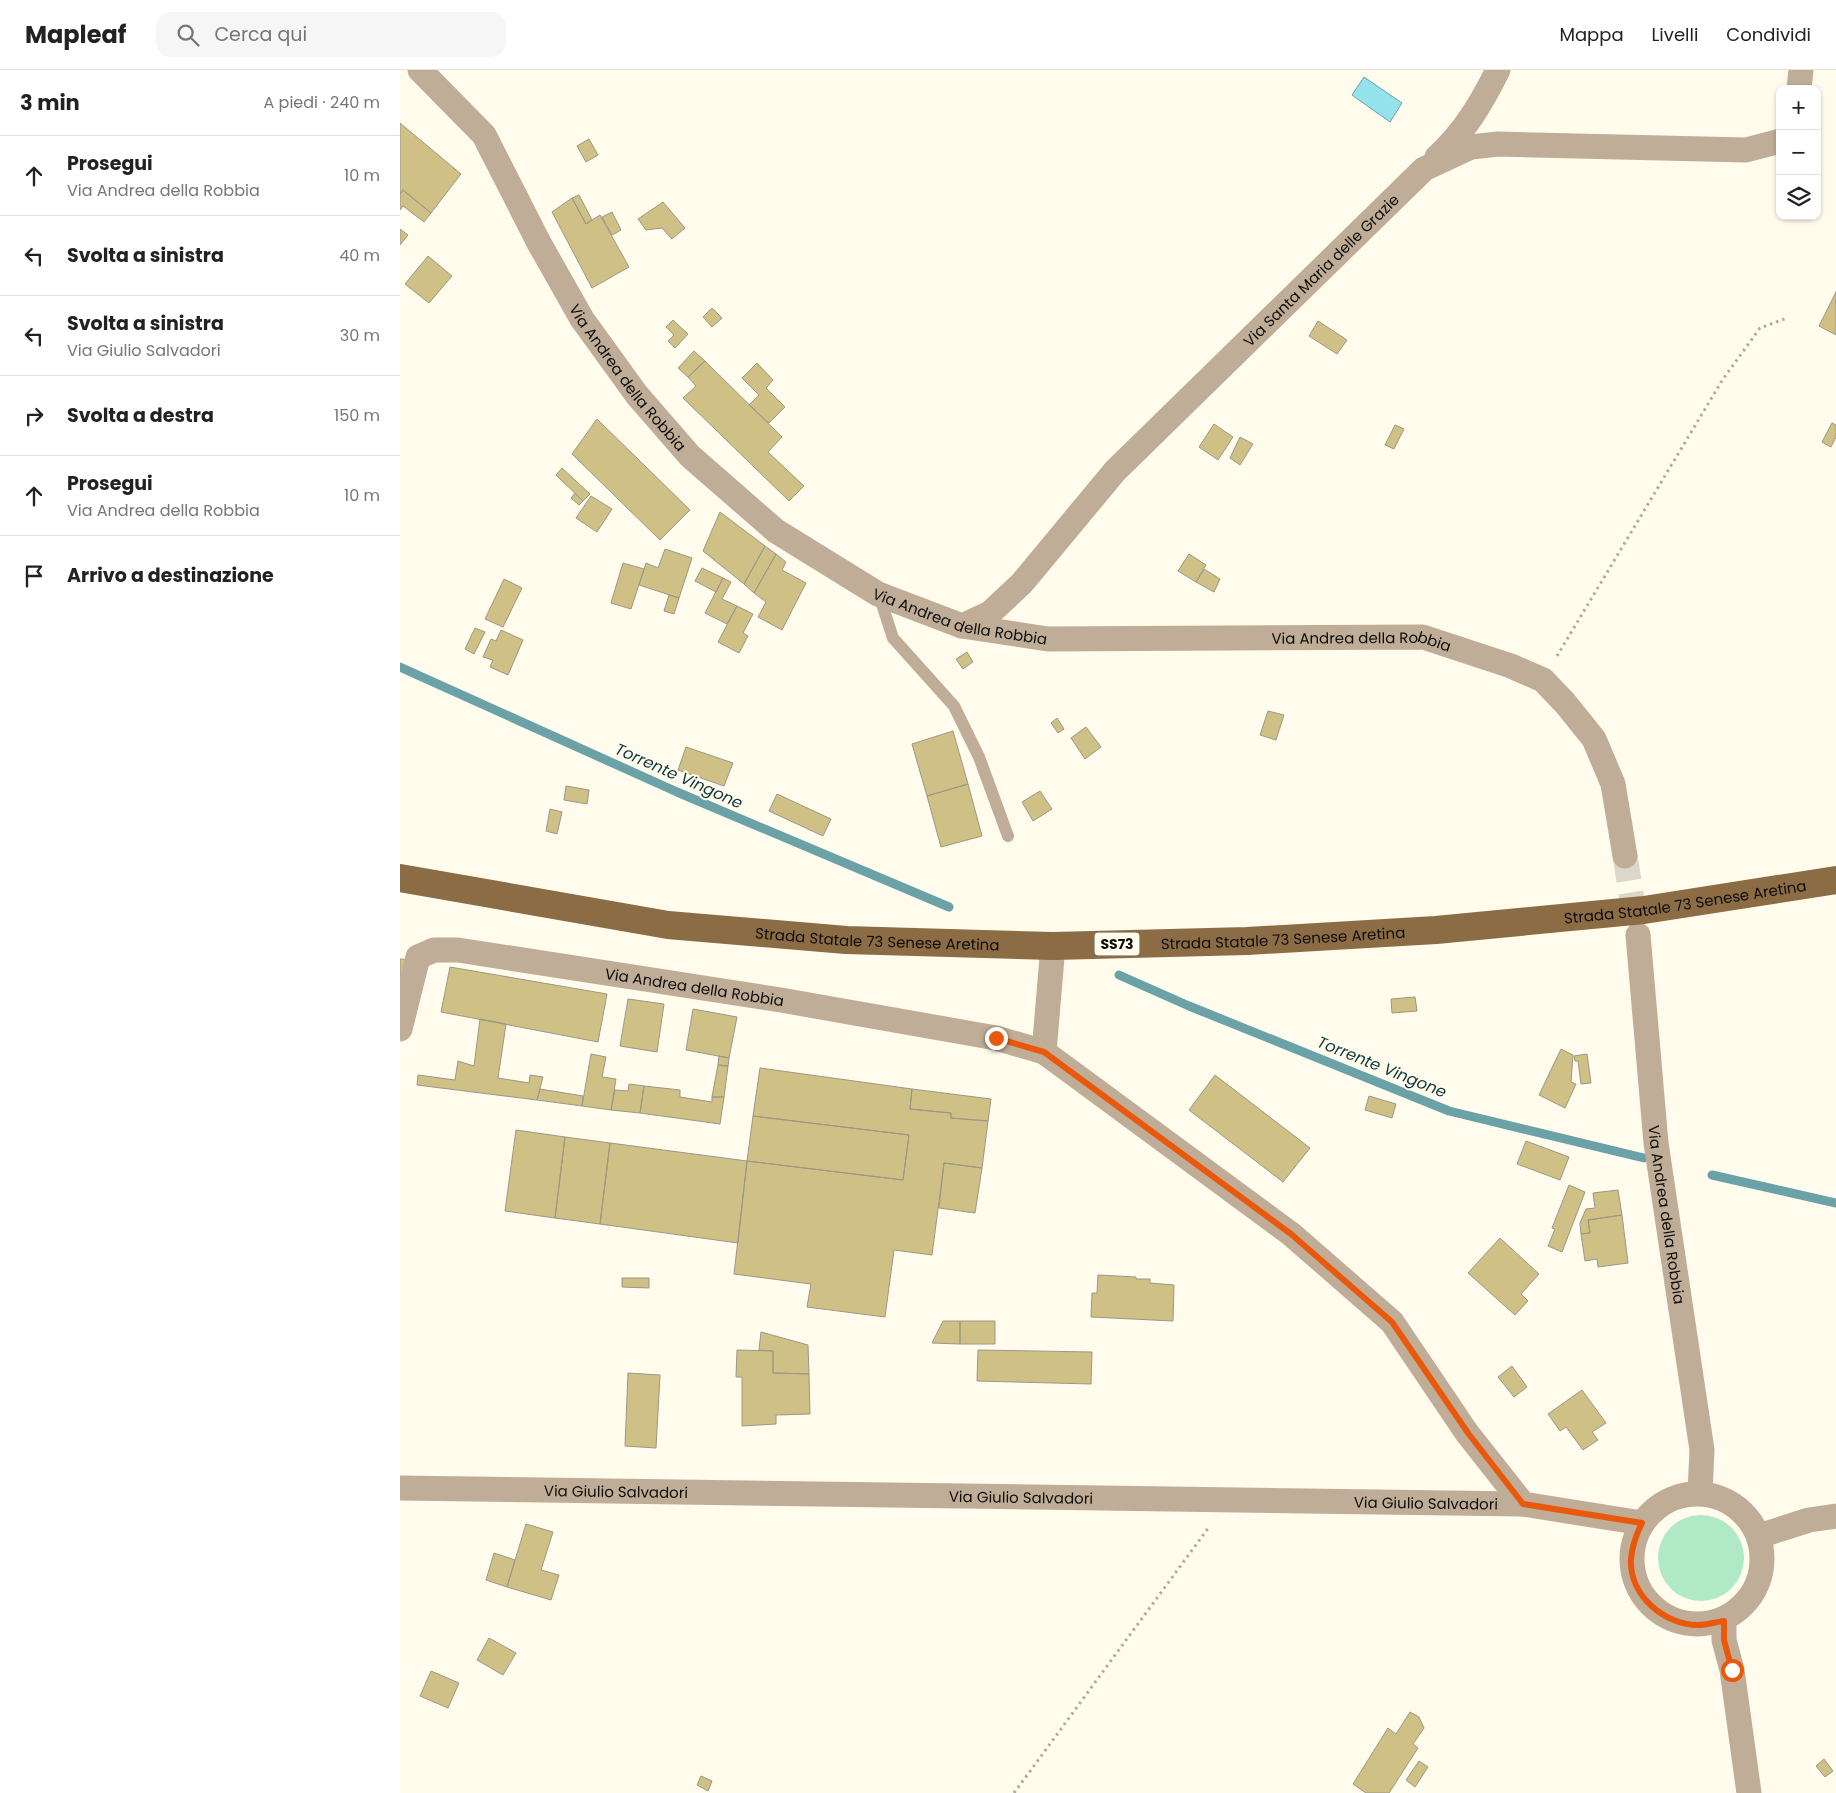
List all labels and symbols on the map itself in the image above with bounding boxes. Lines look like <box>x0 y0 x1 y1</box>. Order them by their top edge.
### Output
street label: Via Santa Maria delle Grazie <box>1238 189 1403 351</box>
street label: Via Andrea della Robbia <box>565 300 691 455</box>
street label: Via Andrea della Robbia <box>870 582 1049 649</box>
street label: Via Andrea della Robbia <box>1271 625 1454 656</box>
water label: Torrente Vingone <box>611 737 747 815</box>
street label: Strada Statale 73 Senese Aretina <box>1563 874 1808 928</box>
street label: Strada Statale 73 Senese Aretina <box>1161 921 1406 954</box>
street label: Strada Statale 73 Senese Aretina <box>754 922 1000 955</box>
road number: SS73 <box>1094 932 1140 956</box>
street label: Via Andrea della Robbia <box>604 962 785 1011</box>
route end <box>985 1027 1008 1050</box>
water label: Torrente Vingone <box>1314 1031 1450 1103</box>
street label: Via Andrea della Robbia <box>1644 1124 1690 1305</box>
street label: Via Giulio Salvadori <box>544 1480 688 1503</box>
street label: Via Giulio Salvadori <box>949 1485 1093 1508</box>
street label: Via Giulio Salvadori <box>1354 1491 1498 1514</box>
route start <box>1721 1659 1744 1682</box>

